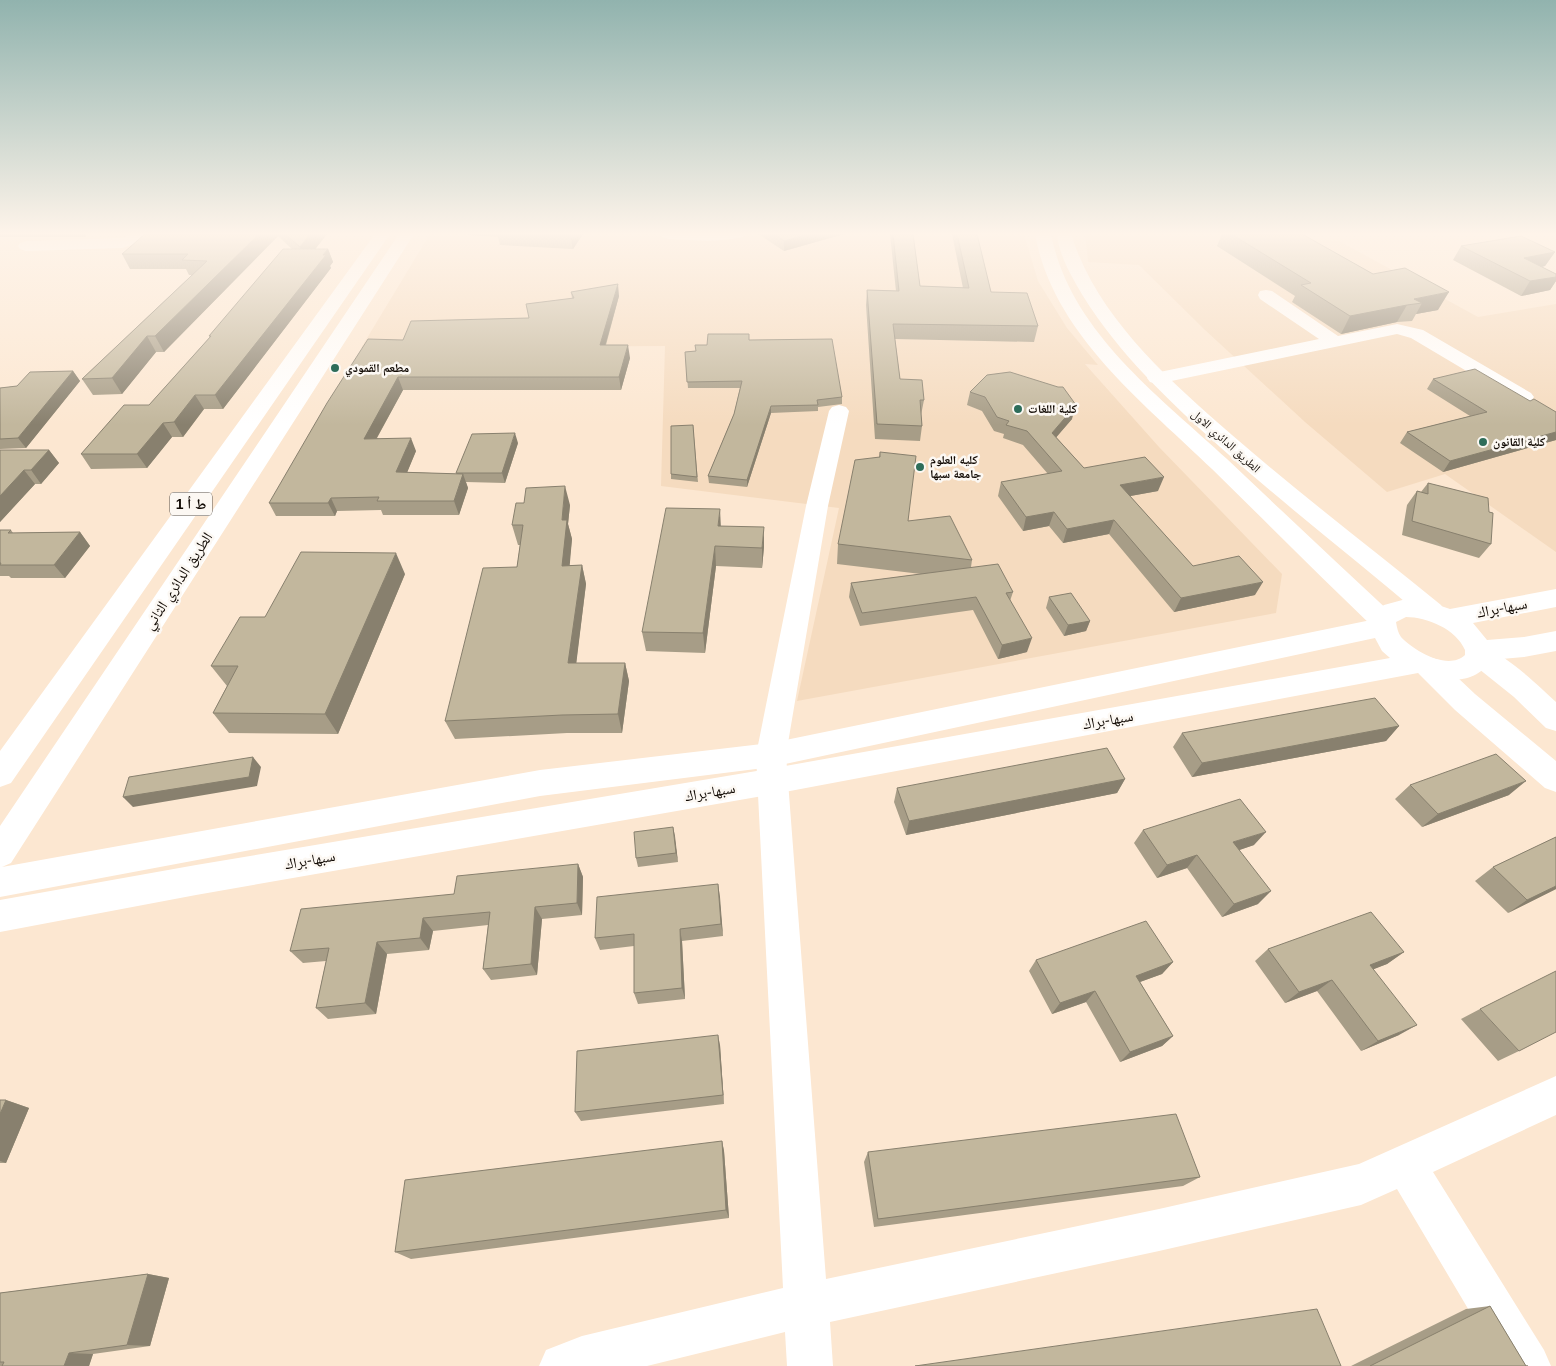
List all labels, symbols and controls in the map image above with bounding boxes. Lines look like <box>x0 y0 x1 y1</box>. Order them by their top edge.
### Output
place label: مطعم القمودي <box>345 361 409 378</box>
marker: مطعم القمودي <box>329 362 341 374</box>
place label: كلية اللغات <box>1028 402 1078 416</box>
marker: كلية اللغات <box>1012 403 1024 415</box>
street label: الطريق الدائري الاول <box>1187 406 1263 478</box>
place label: كلية القانون <box>1493 435 1546 450</box>
marker: كلية القانون <box>1477 436 1489 448</box>
place label: كليه العلوم جامعة سبها <box>930 453 982 481</box>
marker: كليه العلوم جامعة سبها <box>914 461 926 473</box>
road number: ط أ 1 <box>170 492 212 516</box>
street label: الطريق الدائري الثاني <box>140 529 219 635</box>
street label: سبها-براك <box>1475 594 1529 622</box>
street label: سبها-براك <box>1081 707 1135 733</box>
street label: سبها-براك <box>683 779 737 805</box>
street label: سبها-براك <box>283 847 337 873</box>

